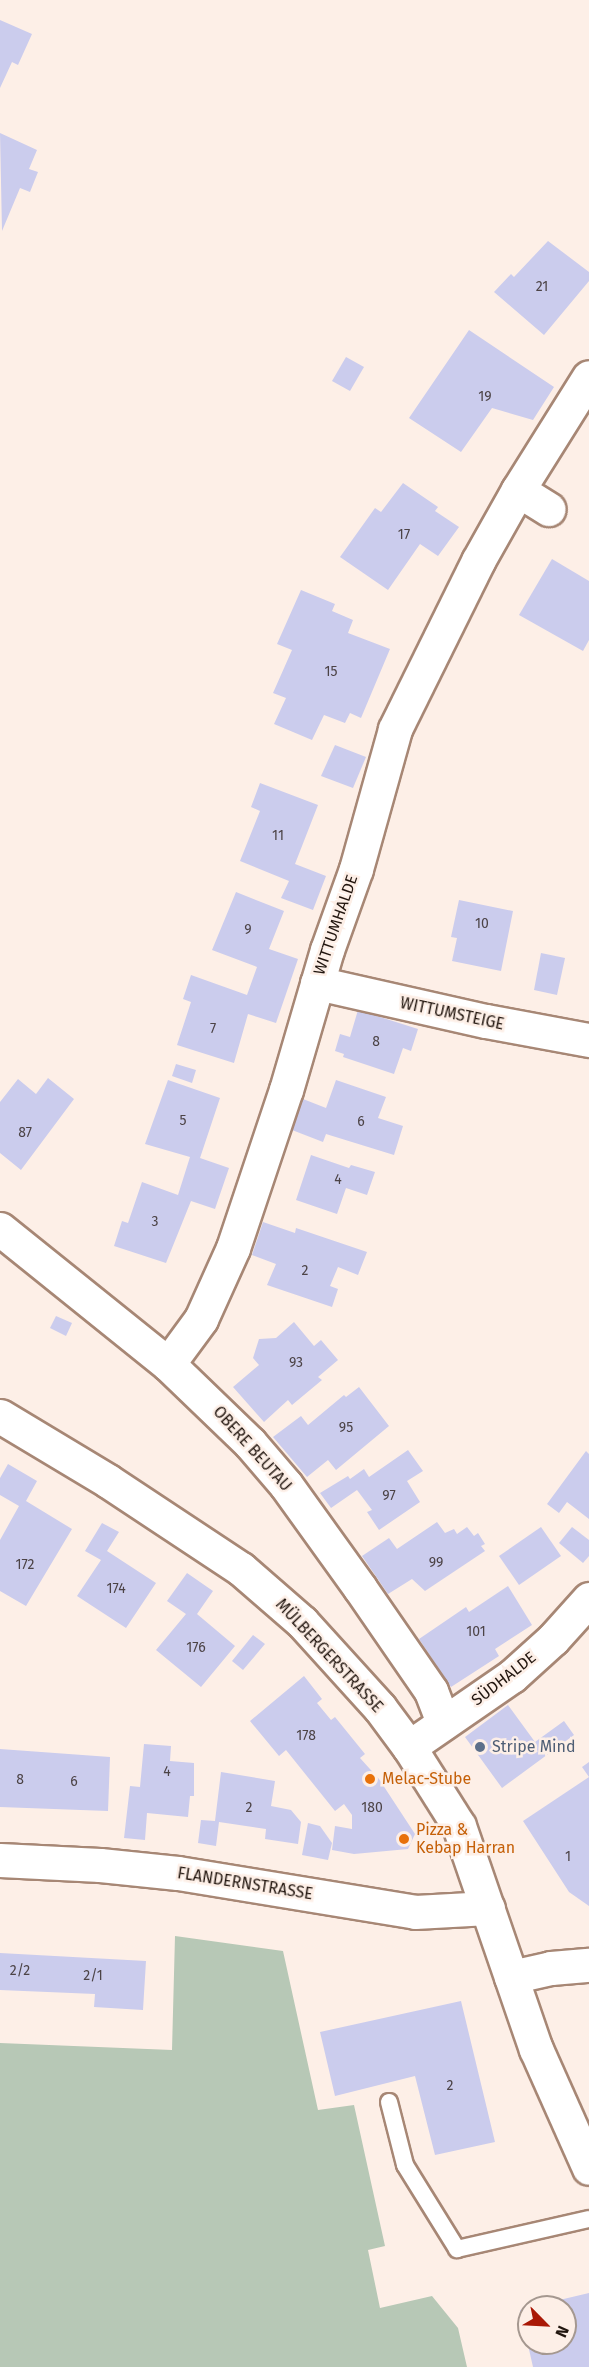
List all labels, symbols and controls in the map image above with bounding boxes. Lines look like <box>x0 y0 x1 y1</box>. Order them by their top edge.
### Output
house number: 21 <box>536 279 548 295</box>
house number: 19 <box>478 389 492 405</box>
house number: 17 <box>398 527 410 543</box>
house number: 15 <box>324 664 338 680</box>
house number: 11 <box>272 828 284 844</box>
street label: WITTUMHALDE <box>310 873 362 977</box>
house number: 10 <box>475 916 489 932</box>
house number: 9 <box>244 922 252 938</box>
street label: WITTUMSTEIGE <box>398 994 506 1034</box>
house number: 7 <box>210 1021 216 1037</box>
house number: 8 <box>372 1034 380 1050</box>
house number: 5 <box>179 1113 187 1129</box>
house number: 6 <box>357 1114 365 1130</box>
house number: 87 <box>18 1125 32 1141</box>
house number: 4 <box>334 1172 342 1188</box>
house number: 3 <box>152 1214 158 1230</box>
house number: 2 <box>302 1263 308 1279</box>
house number: 93 <box>289 1355 303 1371</box>
street label: OBERE BEUTAU <box>209 1403 295 1495</box>
house number: 95 <box>339 1420 353 1436</box>
house number: 97 <box>382 1488 396 1504</box>
house number: 99 <box>429 1555 443 1571</box>
house number: 172 <box>16 1557 34 1573</box>
house number: 174 <box>106 1581 126 1597</box>
street label: MÜLBERGERSTRASSE <box>271 1595 387 1717</box>
house number: 101 <box>466 1624 486 1640</box>
house number: 176 <box>186 1640 206 1656</box>
street label: SÜDHALDE <box>468 1648 540 1710</box>
house number: 178 <box>296 1728 316 1744</box>
place label: Stripe Mind <box>492 1737 576 1757</box>
marker: Stripe Mind <box>473 1740 487 1754</box>
house number: 4 <box>163 1764 171 1780</box>
place label: Melac-Stube <box>382 1769 471 1789</box>
house number: 8 <box>16 1772 24 1788</box>
marker: Melac-Stube <box>363 1772 377 1786</box>
house number: 6 <box>70 1774 78 1790</box>
house number: 2 <box>246 1800 252 1816</box>
house number: 180 <box>361 1800 383 1816</box>
place label: Pizza & Kebap Harran <box>416 1820 515 1858</box>
marker: Pizza & Kebap Harran <box>397 1832 411 1846</box>
house number: 1 <box>565 1849 571 1865</box>
street label: FLANDERNSTRASSE <box>176 1864 314 1904</box>
house number: 2/2 <box>10 1963 30 1979</box>
house number: 2/1 <box>83 1968 103 1984</box>
house number: 2 <box>447 2078 453 2094</box>
north arrow <box>517 2295 577 2355</box>
text: N <box>551 2323 573 2340</box>

